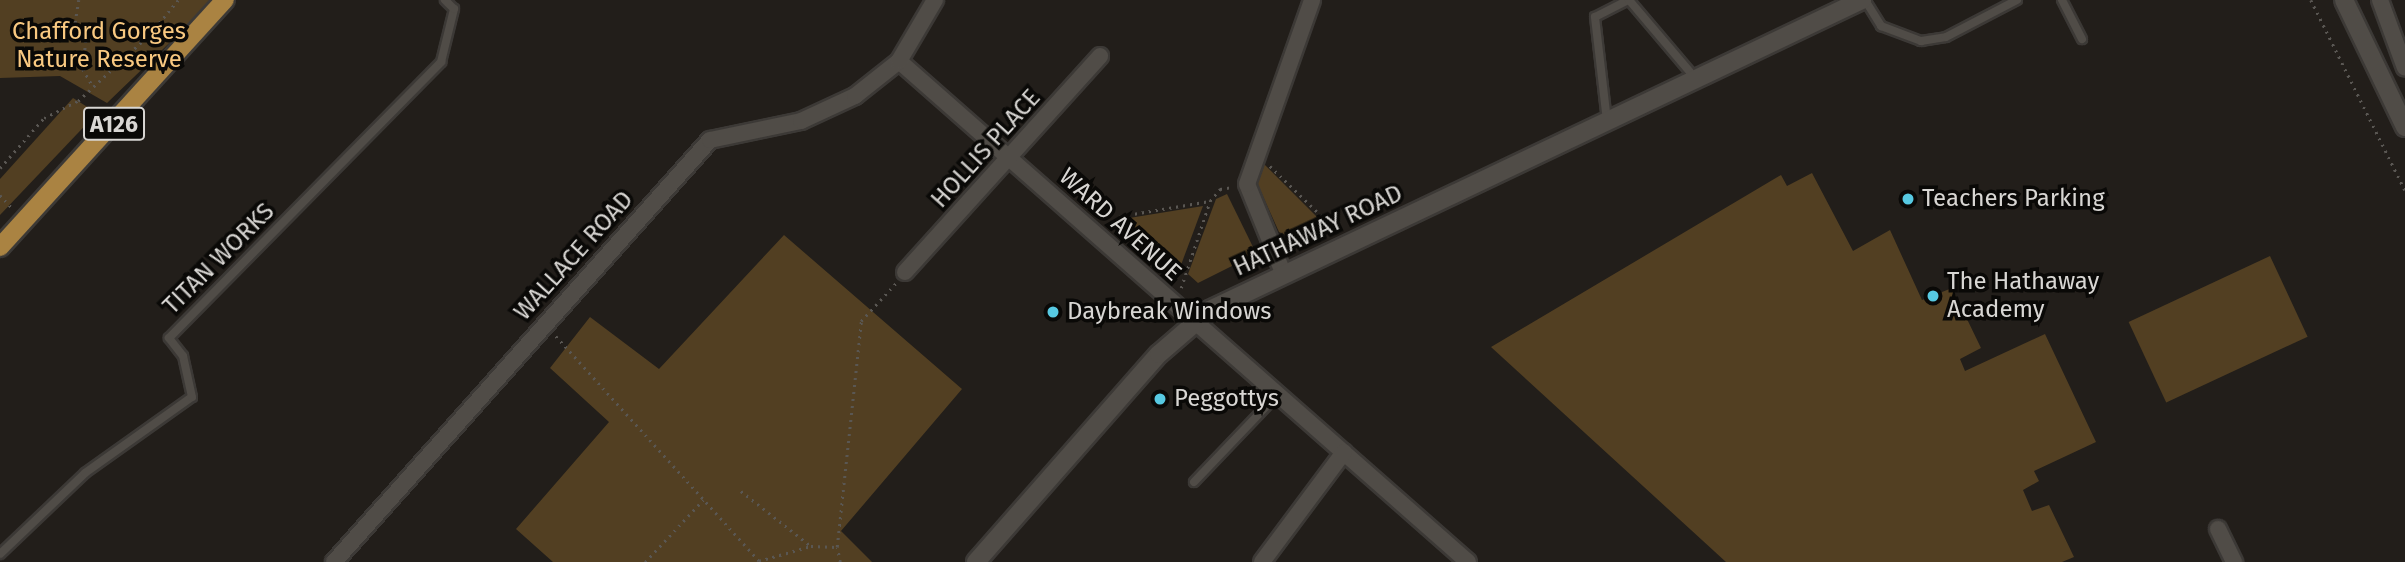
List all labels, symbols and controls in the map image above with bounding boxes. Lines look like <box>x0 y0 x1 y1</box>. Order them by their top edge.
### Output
park label: Chafford Gorges Nature Reserve <box>12 18 186 74</box>
street label: HOLLIS PLACE <box>925 84 1047 214</box>
road number: A126 <box>82 105 146 144</box>
street label: WARD AVENUE <box>1053 163 1187 287</box>
street label: HATHAWAY ROAD <box>1229 179 1407 283</box>
place label: Teachers Parking <box>1922 185 2105 213</box>
street label: WALLACE ROAD <box>509 186 639 326</box>
marker: Teachers Parking <box>1900 191 1916 207</box>
street label: TITAN WORKS <box>158 198 280 320</box>
place label: The Hathaway Academy <box>1947 268 2099 324</box>
marker: The Hathaway Academy <box>1925 288 1941 304</box>
place label: Daybreak Windows <box>1067 298 1272 326</box>
marker: Daybreak Windows <box>1045 304 1061 320</box>
place label: Peggottys <box>1174 385 1279 413</box>
marker: Peggottys <box>1152 391 1168 407</box>

